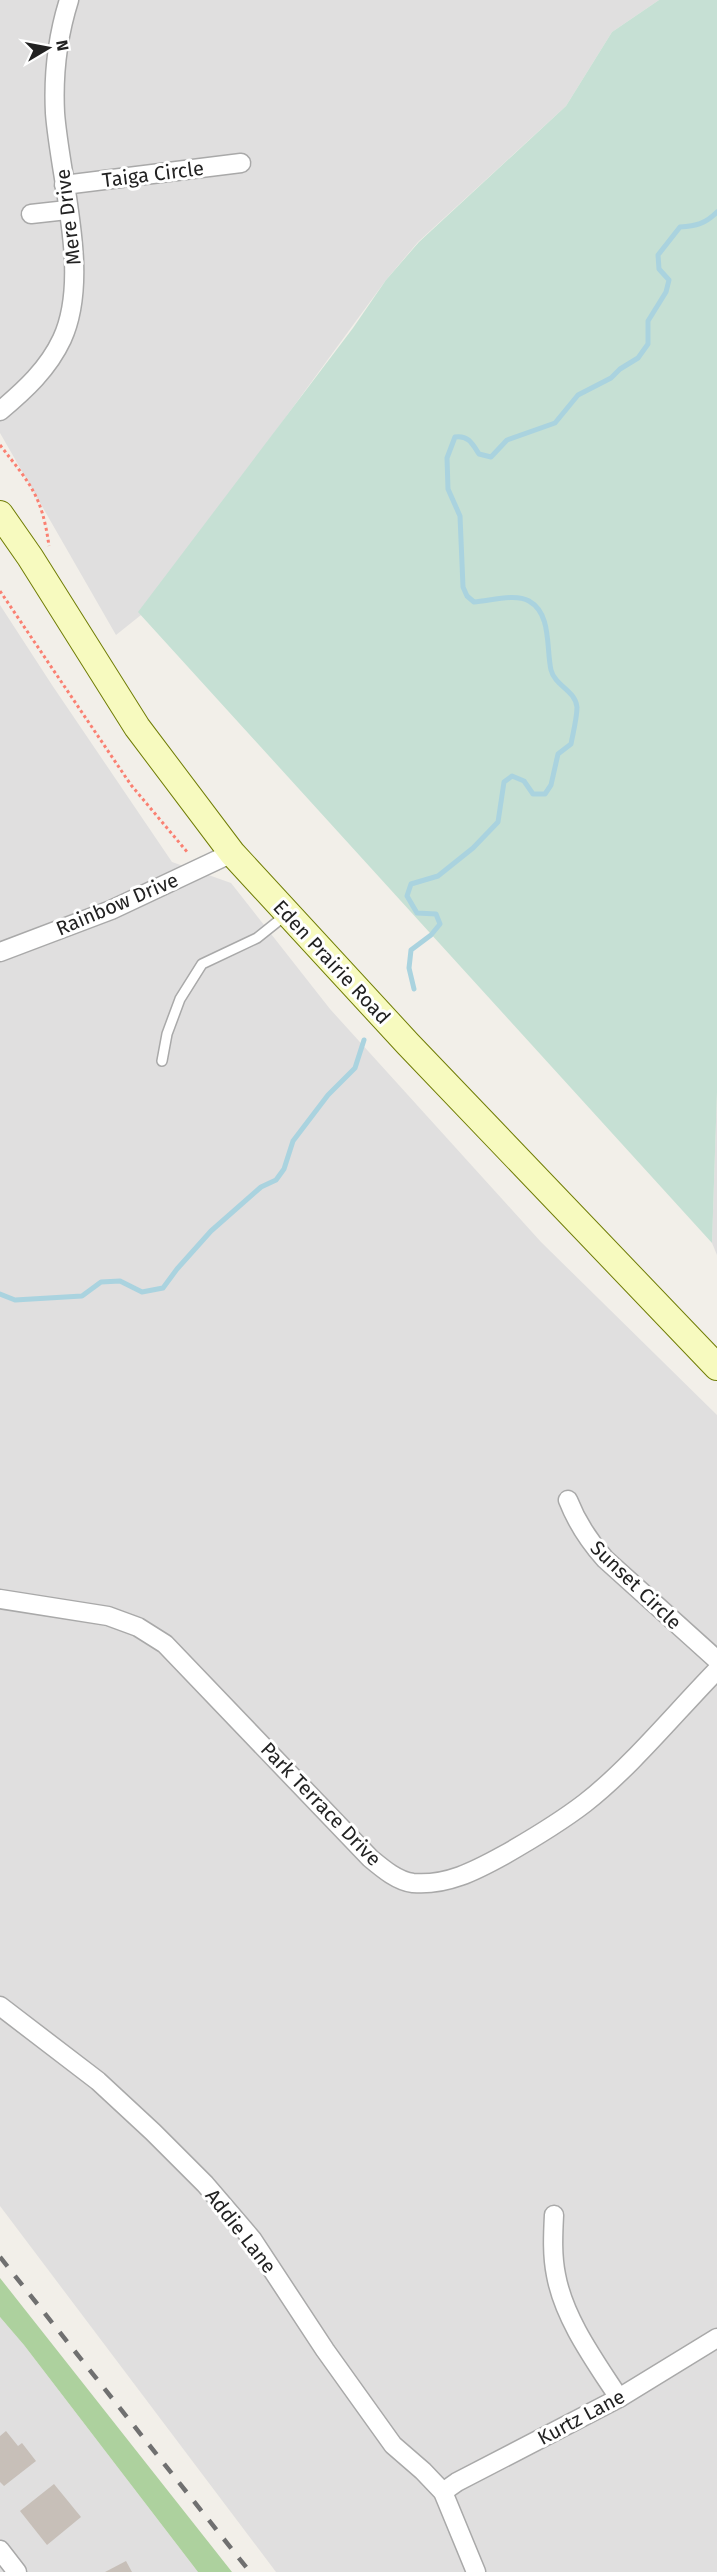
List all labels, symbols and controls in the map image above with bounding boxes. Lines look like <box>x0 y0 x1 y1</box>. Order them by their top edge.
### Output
north arrow <box>18 18 78 78</box>
text: N <box>52 39 73 52</box>
street label: Taiga Circle <box>101 156 205 192</box>
street label: Mere Drive <box>50 168 86 266</box>
street label: Rainbow Drive <box>52 868 182 940</box>
street label: Eden Prairie Road <box>268 895 396 1029</box>
street label: Sunset Circle <box>586 1536 686 1634</box>
street label: Park Terrace Drive <box>256 1737 386 1871</box>
street label: Addie Lane <box>201 2184 281 2278</box>
street label: Kurtz Lane <box>533 2384 629 2450</box>

